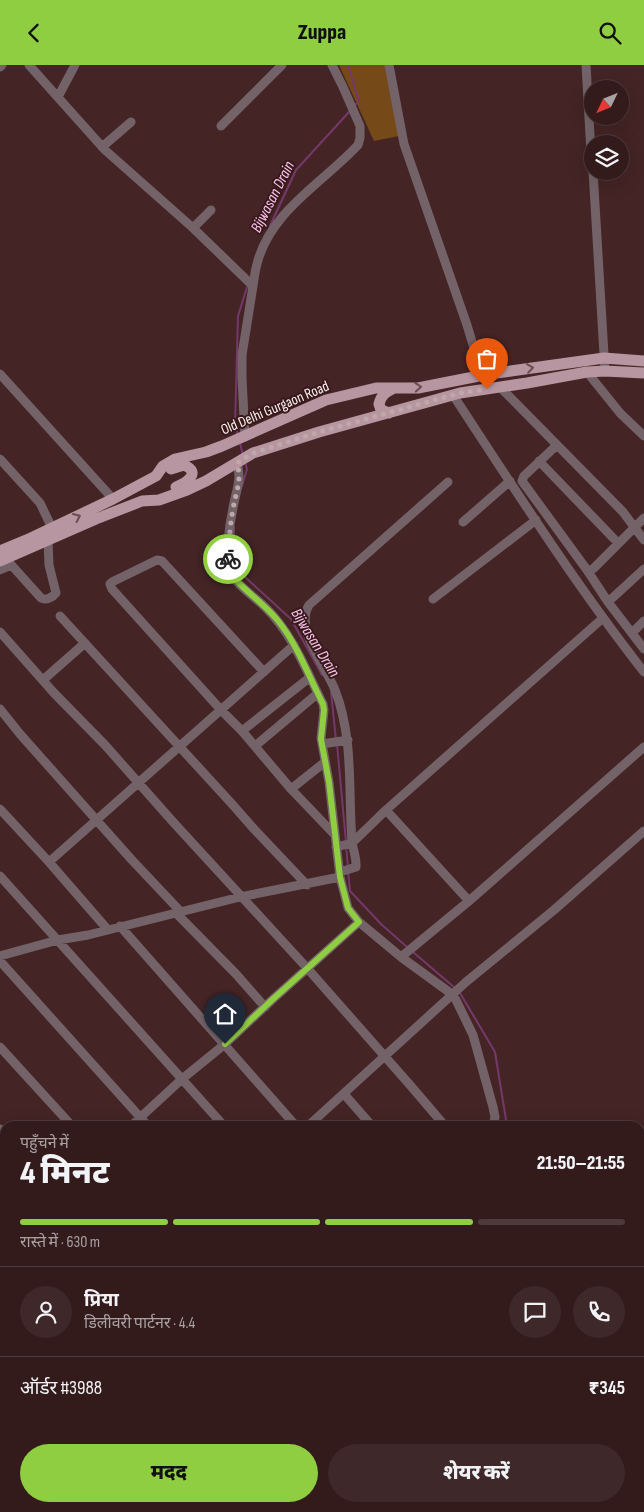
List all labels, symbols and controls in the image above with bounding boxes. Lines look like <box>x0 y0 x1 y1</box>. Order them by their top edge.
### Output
icon: back <box>20 19 48 47</box>
text: Zuppa <box>298 19 346 46</box>
icon: search <box>596 19 624 47</box>
north arrow <box>584 80 629 125</box>
map controls <box>584 80 629 180</box>
button: layers <box>584 135 629 180</box>
water label: Bijwasan Drain <box>247 158 299 236</box>
pin <box>466 338 508 389</box>
icon: bag <box>473 345 501 373</box>
one-way arrow <box>526 363 534 374</box>
street label: Old Delhi Gurgaon Road <box>218 377 332 439</box>
one-way arrow <box>414 382 422 393</box>
one-way arrow <box>72 513 81 523</box>
courier <box>203 534 253 584</box>
icon: bike <box>214 545 242 573</box>
water label: Bijwasan Drain <box>286 605 344 681</box>
pin <box>204 993 246 1044</box>
icon: home <box>211 1000 239 1028</box>
text: पहुँचने में <box>20 1134 69 1153</box>
text: 21:50–21:55 <box>537 1152 625 1175</box>
text: 4 मिनट <box>20 1154 109 1193</box>
text: रास्ते में · 630 m <box>20 1233 100 1252</box>
button: person <box>20 1286 72 1338</box>
button: chat <box>509 1286 561 1338</box>
button: phone <box>573 1286 625 1338</box>
text: प्रिया <box>84 1289 119 1312</box>
text: डिलीवरी पार्टनर · 4.4 <box>84 1314 195 1333</box>
text: ऑर्डर #3988 <box>20 1377 102 1400</box>
text: ₹345 <box>588 1377 625 1400</box>
button: मदद <box>20 1444 318 1502</box>
button: शेयर करें <box>328 1444 625 1502</box>

